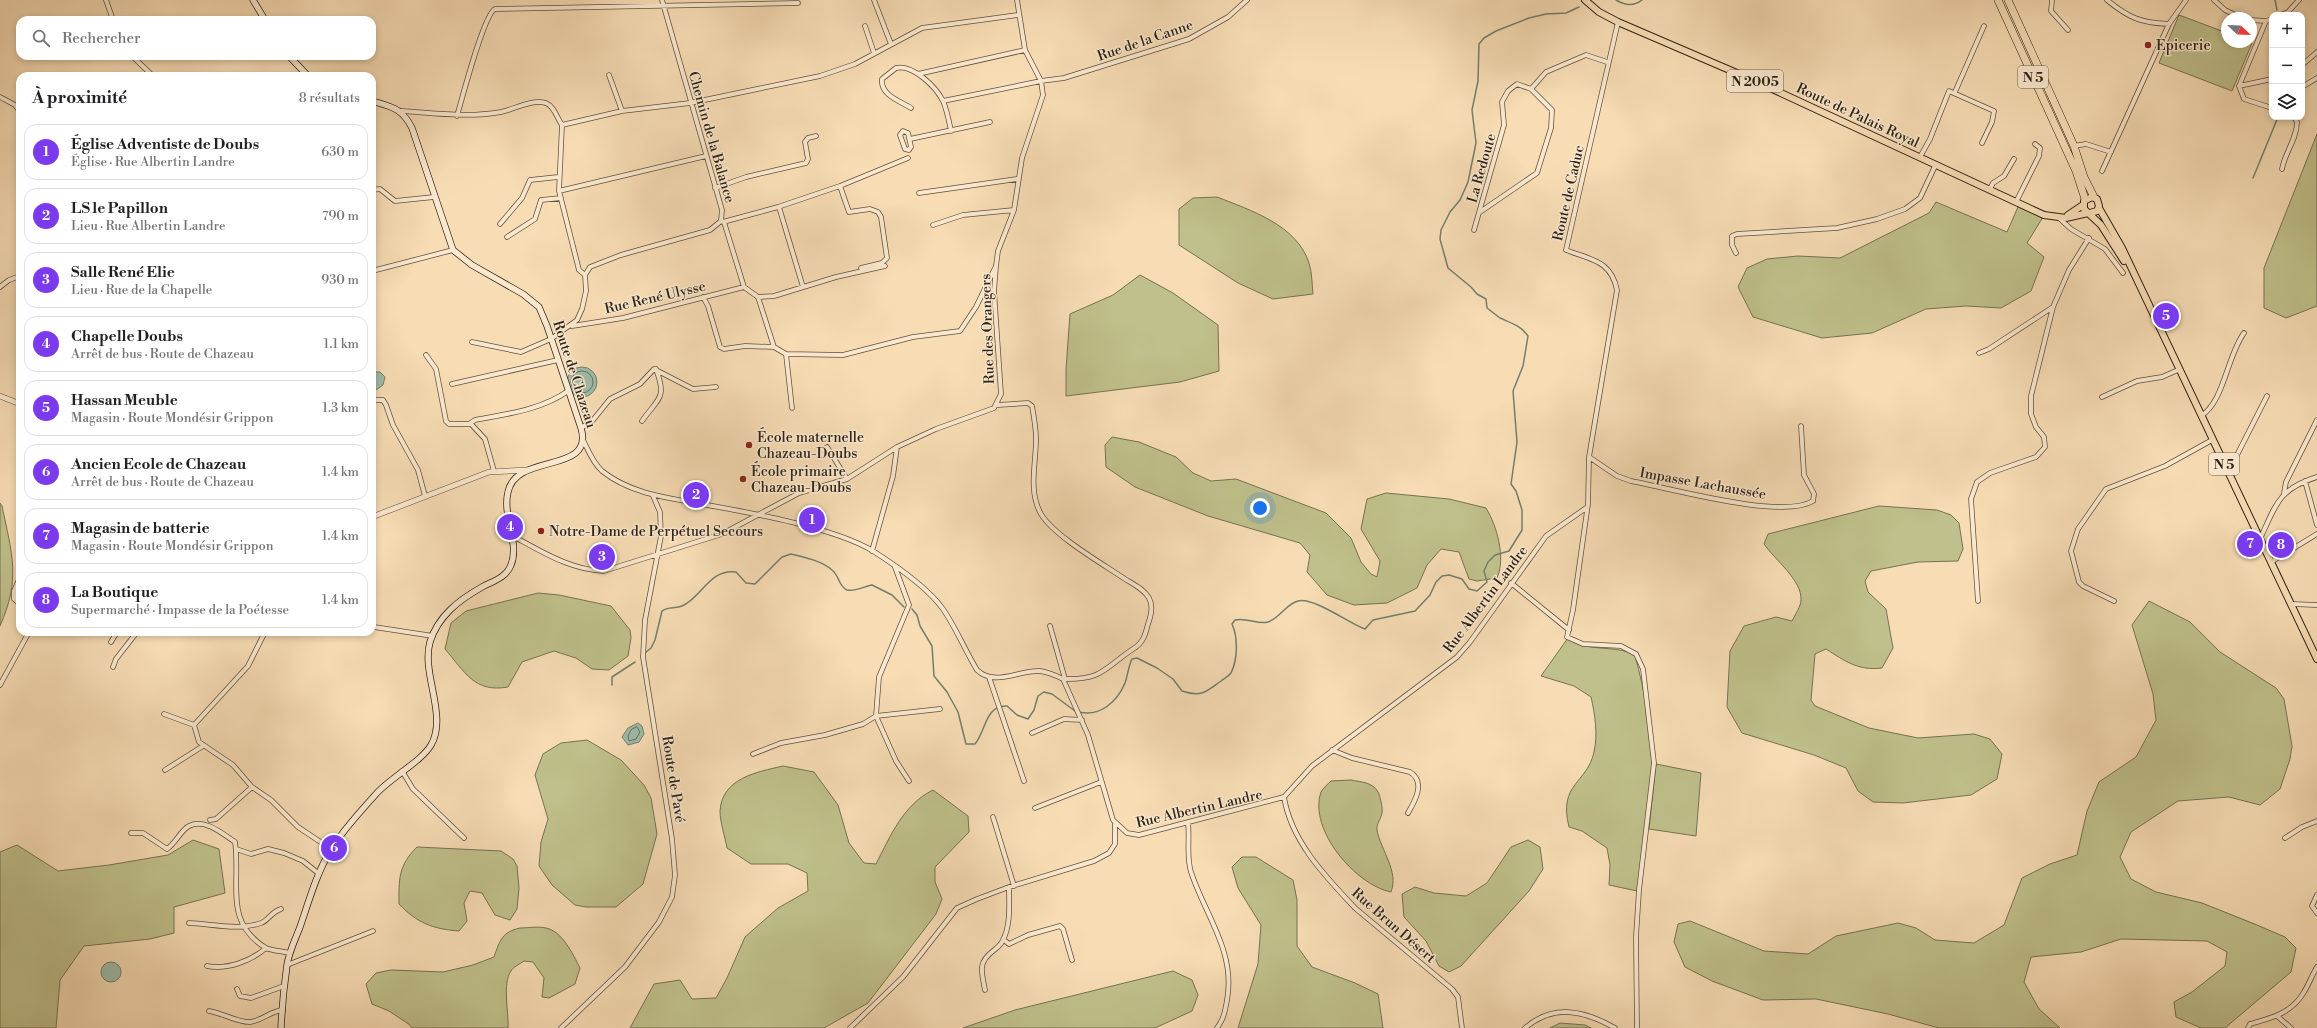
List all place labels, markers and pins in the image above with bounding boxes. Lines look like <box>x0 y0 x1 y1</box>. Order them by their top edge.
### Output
place label: Epicerie <box>2156 37 2211 55</box>
marker: Epicerie <box>2143 40 2153 50</box>
pin: 5 <box>2153 301 2179 331</box>
place label: École maternelle Chazeau-Doubs <box>757 427 864 463</box>
marker: École maternelle Chazeau-Doubs <box>744 440 754 450</box>
place label: École primaire Chazeau-Doubs <box>751 461 851 497</box>
marker: École primaire Chazeau-Doubs <box>738 474 748 484</box>
pin: 2 <box>683 480 709 510</box>
pin: 1 <box>799 505 825 535</box>
pin: 4 <box>497 512 523 542</box>
place label: Notre-Dame de Perpétuel Secours <box>549 523 763 541</box>
marker: Notre-Dame de Perpétuel Secours <box>536 526 546 536</box>
pin: 7 <box>2237 529 2263 559</box>
pin: 8 <box>2268 530 2294 560</box>
pin: 3 <box>589 542 615 572</box>
pin: 6 <box>321 833 347 863</box>

